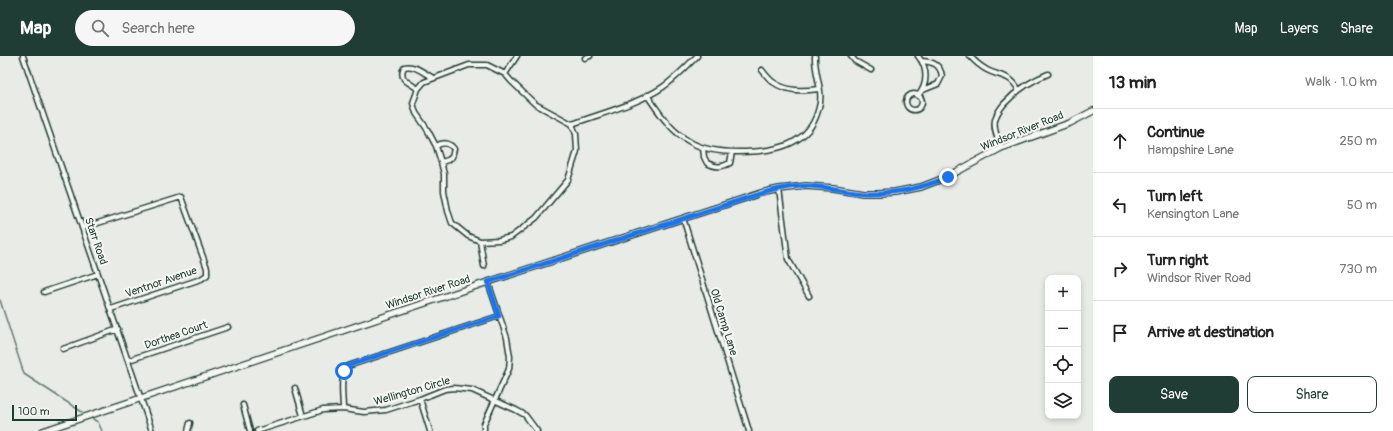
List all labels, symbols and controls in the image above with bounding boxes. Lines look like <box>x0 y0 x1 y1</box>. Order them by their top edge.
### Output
search box <box>75 10 355 46</box>
text: Map <box>20 16 51 40</box>
icon: search <box>89 17 111 39</box>
text: Search here <box>121 19 195 38</box>
text: Map <box>1235 20 1258 37</box>
text: Layers <box>1280 20 1318 37</box>
text: Share <box>1340 20 1373 37</box>
text: 13 min <box>1109 72 1156 93</box>
text: Walk · 1.0 km <box>1305 74 1377 90</box>
street label: Windsor River Road <box>979 108 1065 154</box>
text: Continue <box>1147 123 1205 142</box>
icon: ahead <box>1109 130 1131 152</box>
text: 250 m <box>1339 133 1377 149</box>
text: Hampshire Lane <box>1147 142 1234 158</box>
route end <box>939 168 957 186</box>
text: Turn left <box>1147 187 1203 206</box>
icon: left <box>1109 194 1131 216</box>
text: 50 m <box>1347 197 1377 213</box>
text: Kensington Lane <box>1147 206 1239 222</box>
street label: Starr Road <box>82 216 110 266</box>
text: Turn right <box>1147 251 1208 270</box>
icon: right <box>1109 258 1131 280</box>
text: 730 m <box>1340 261 1377 277</box>
street label: Ventnor Avenue <box>124 263 199 300</box>
text: Windsor River Road <box>1147 270 1251 286</box>
street label: Windsor River Road <box>384 272 472 312</box>
map controls <box>1045 275 1081 419</box>
button: + <box>1045 275 1081 311</box>
street label: Old Camp Lane <box>708 287 741 358</box>
button: − <box>1045 311 1081 347</box>
street label: Dorthea Court <box>143 318 210 352</box>
icon: arrive <box>1109 322 1131 344</box>
text: Arrive at destination <box>1147 323 1274 342</box>
button: locate <box>1045 347 1081 383</box>
route start <box>335 362 353 380</box>
street label: Wellington Circle <box>372 374 452 408</box>
button: Save <box>1109 376 1239 413</box>
button: Share <box>1247 376 1377 413</box>
button: layers <box>1045 383 1081 419</box>
scale bar <box>12 403 77 422</box>
text: 100 m <box>18 405 49 418</box>

